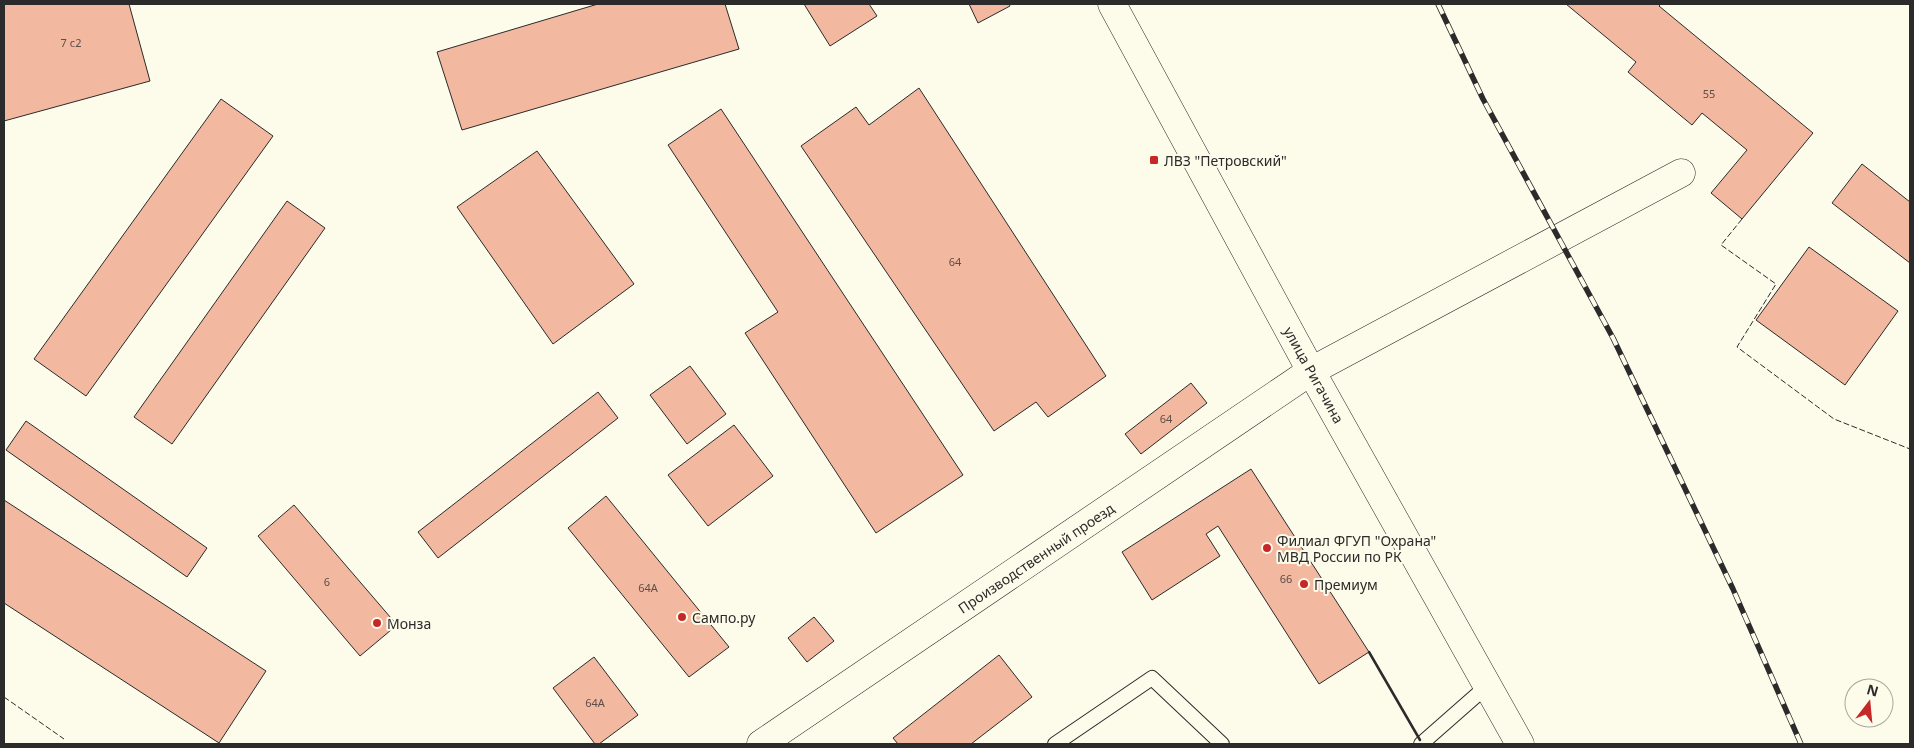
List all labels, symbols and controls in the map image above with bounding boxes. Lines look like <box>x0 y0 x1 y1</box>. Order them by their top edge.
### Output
house number: 7 с2 <box>61 35 81 50</box>
house number: 55 <box>1703 86 1715 101</box>
place label: ЛВЗ "Петровский" <box>1164 151 1287 170</box>
marker: ЛВЗ "Петровский" <box>1148 154 1160 166</box>
house number: 64 <box>949 254 962 269</box>
street label: улица Ригачина <box>1280 323 1348 427</box>
house number: 64 <box>1160 411 1173 426</box>
street label: Производственный проезд <box>954 498 1118 618</box>
place label: Филиал ФГУП "Охрана" МВД России по РК <box>1277 531 1436 566</box>
marker: Филиал ФГУП "Охрана" МВД России по РК <box>1261 542 1273 554</box>
house number: 66 <box>1280 571 1292 586</box>
house number: 6 <box>324 574 330 589</box>
place label: Премиум <box>1314 575 1378 594</box>
marker: Премиум <box>1298 578 1310 590</box>
house number: 64А <box>638 580 659 595</box>
place label: Сампо.ру <box>692 608 756 627</box>
marker: Сампо.ру <box>676 611 688 623</box>
place label: Монза <box>387 614 431 633</box>
marker: Монза <box>371 617 383 629</box>
north arrow <box>1844 678 1894 728</box>
text: N <box>1865 679 1881 701</box>
house number: 64А <box>585 695 606 710</box>

